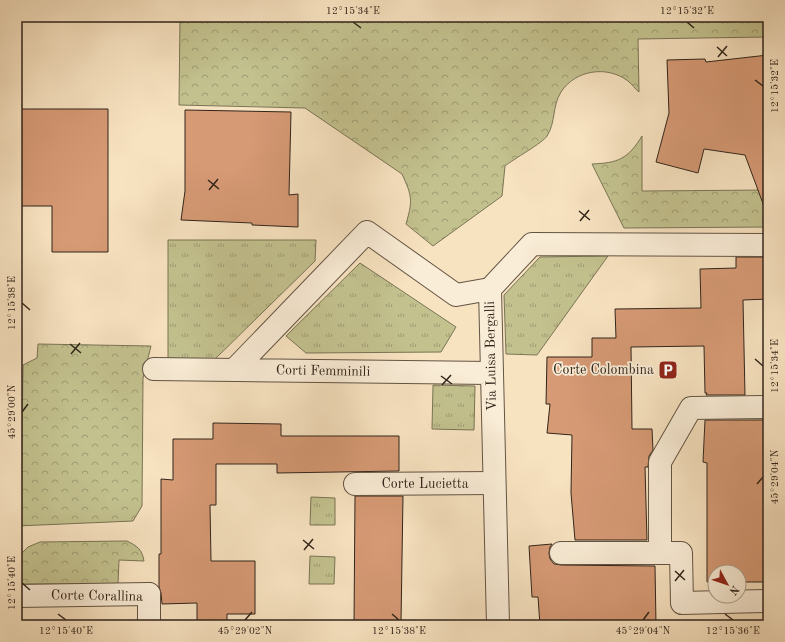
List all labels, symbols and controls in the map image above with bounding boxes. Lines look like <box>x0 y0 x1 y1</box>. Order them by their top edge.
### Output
text: 12°15'34"E <box>326 6 380 16</box>
text: 12°15'32"E <box>660 6 714 16</box>
text: 12°15'32"E <box>770 59 780 113</box>
text: 12°15'38"E <box>7 276 17 330</box>
street label: Via Luisa Bergalli <box>483 301 499 411</box>
text: 12°15'34"E <box>770 339 780 393</box>
parking icon: Corte Colombina <box>657 359 679 381</box>
street label: Corti Femminili <box>276 363 371 379</box>
place label: Corte Colombina <box>553 363 654 377</box>
text: 45°29'00"N <box>7 384 17 439</box>
text: 45°29'04"N <box>770 449 780 504</box>
street label: Corte Lucietta <box>381 477 469 491</box>
text: 12°15'40"E <box>7 556 17 610</box>
north arrow <box>707 564 747 604</box>
text: N <box>726 583 740 597</box>
street label: Corte Corallina <box>51 588 143 604</box>
text: 12°15'40"E <box>39 626 93 636</box>
text: 45°29'02"N <box>218 626 273 636</box>
text: 12°15'38"E <box>372 626 426 636</box>
text: 45°29'04"N <box>616 626 671 636</box>
text: 12°15'36"E <box>706 626 760 636</box>

